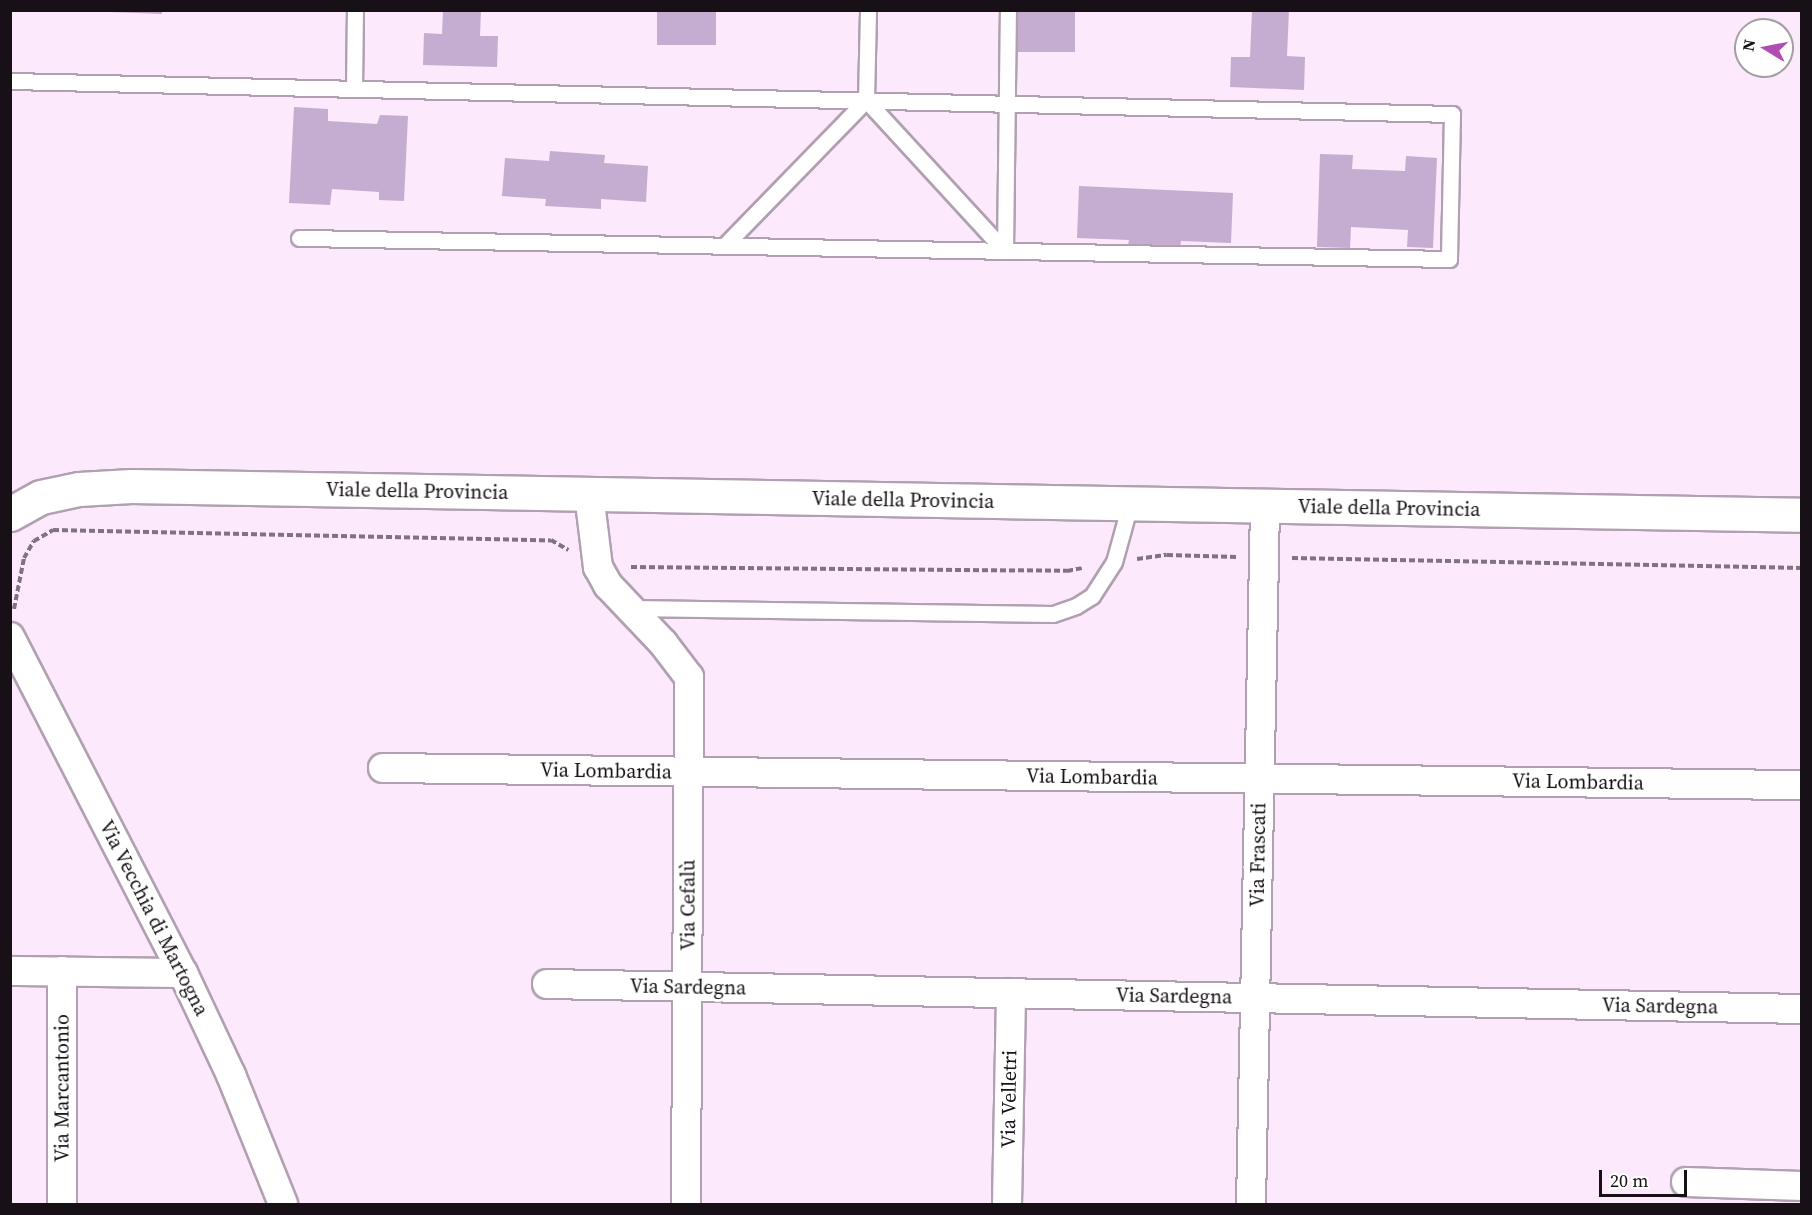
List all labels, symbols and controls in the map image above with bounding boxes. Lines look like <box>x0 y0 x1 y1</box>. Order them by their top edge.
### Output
north arrow <box>1734 18 1794 78</box>
text: N <box>1736 38 1760 53</box>
street label: Viale della Provincia <box>325 477 509 505</box>
street label: Viale della Provincia <box>811 486 995 514</box>
street label: Viale della Provincia <box>1297 494 1481 522</box>
street label: Via Lombardia <box>540 758 672 784</box>
street label: Via Lombardia <box>1026 764 1158 790</box>
street label: Via Lombardia <box>1512 769 1644 795</box>
street label: Via Frascati <box>1245 803 1271 907</box>
street label: Via Vecchia di Martogna <box>94 816 214 1020</box>
street label: Via Cefalù <box>676 860 700 950</box>
street label: Via Sardegna <box>630 974 746 1000</box>
street label: Via Sardegna <box>1116 983 1232 1009</box>
street label: Via Sardegna <box>1602 993 1718 1019</box>
street label: Via Marcantonio <box>50 1014 74 1162</box>
street label: Via Velletri <box>996 1049 1022 1149</box>
scale bar <box>1602 1158 1690 1196</box>
text: 20 m <box>1610 1168 1648 1193</box>

